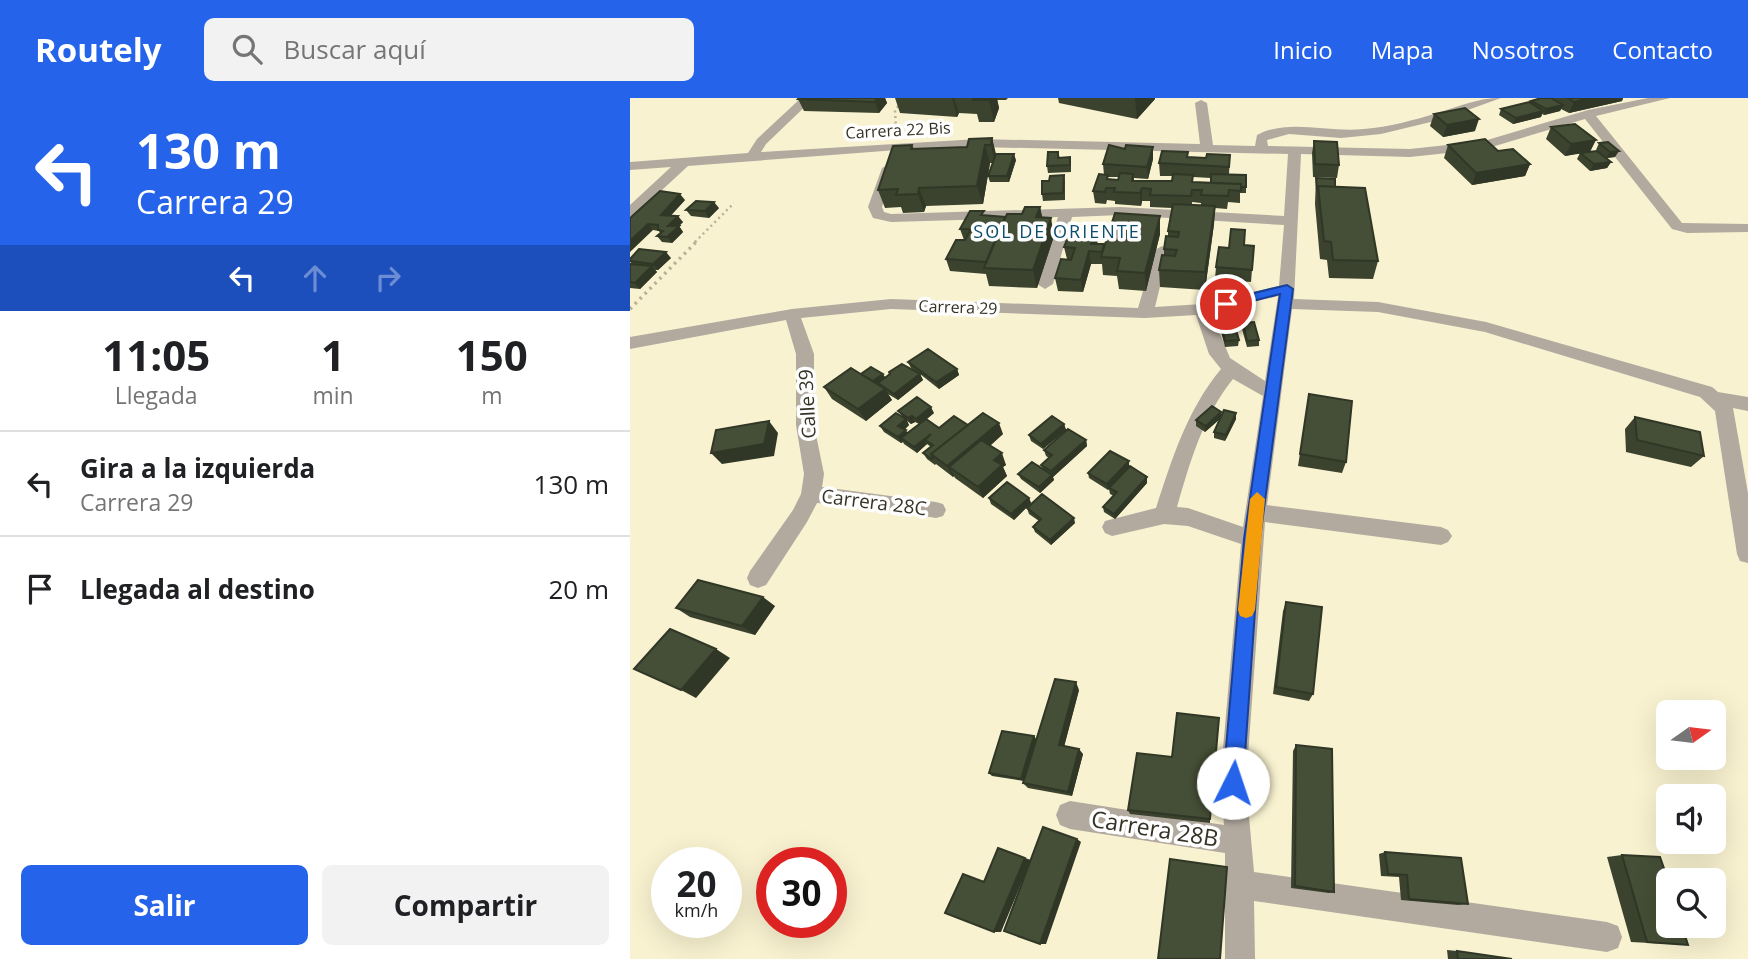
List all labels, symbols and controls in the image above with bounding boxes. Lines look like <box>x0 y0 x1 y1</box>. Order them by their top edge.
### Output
search box <box>204 18 694 81</box>
text: Routely <box>35 27 162 72</box>
icon: search <box>228 30 266 68</box>
text: Buscar aquí <box>284 31 426 67</box>
text: Inicio <box>1273 33 1333 66</box>
text: Mapa <box>1371 33 1434 66</box>
text: Nosotros <box>1472 33 1574 66</box>
text: Contacto <box>1612 33 1713 66</box>
street label: Carrera 22 Bis <box>845 116 951 144</box>
text: 130 m <box>136 117 281 183</box>
icon: left <box>21 126 112 217</box>
text: Carrera 29 <box>136 180 294 223</box>
district label: SOL DE ORIENTE <box>973 219 1141 243</box>
icon: left <box>223 259 261 297</box>
icon: ahead <box>296 259 334 297</box>
icon: right <box>369 259 407 297</box>
pin <box>1196 274 1256 334</box>
icon: arrive <box>1207 285 1245 323</box>
street label: Carrera 29 <box>918 295 998 319</box>
text: 11:05 <box>102 326 210 383</box>
text: 1 <box>321 326 345 383</box>
text: 150 <box>456 326 528 383</box>
street label: Calle 39 <box>792 369 822 439</box>
text: Llegada <box>115 379 198 411</box>
text: min <box>312 379 354 411</box>
text: m <box>481 379 502 411</box>
text: Gira a la izquierda <box>80 450 315 486</box>
icon: left <box>21 465 59 503</box>
text: 130 m <box>534 466 609 502</box>
street label: Carrera 28C <box>820 483 928 521</box>
text: Carrera 29 <box>80 486 193 518</box>
icon: arrive <box>21 570 59 608</box>
text: Llegada al destino <box>80 571 315 607</box>
text: 20 m <box>548 571 609 607</box>
north arrow <box>1656 700 1726 770</box>
map controls <box>1656 700 1726 938</box>
position arrow <box>1196 746 1270 820</box>
button: sound <box>1656 784 1726 854</box>
street label: Carrera 28B <box>1089 802 1221 854</box>
speed limit sign: 30 <box>756 847 847 938</box>
text: 20 <box>676 860 717 907</box>
button: Salir <box>21 865 308 945</box>
button: Compartir <box>322 865 609 945</box>
button: search <box>1656 868 1726 938</box>
text: km/h <box>675 898 718 922</box>

